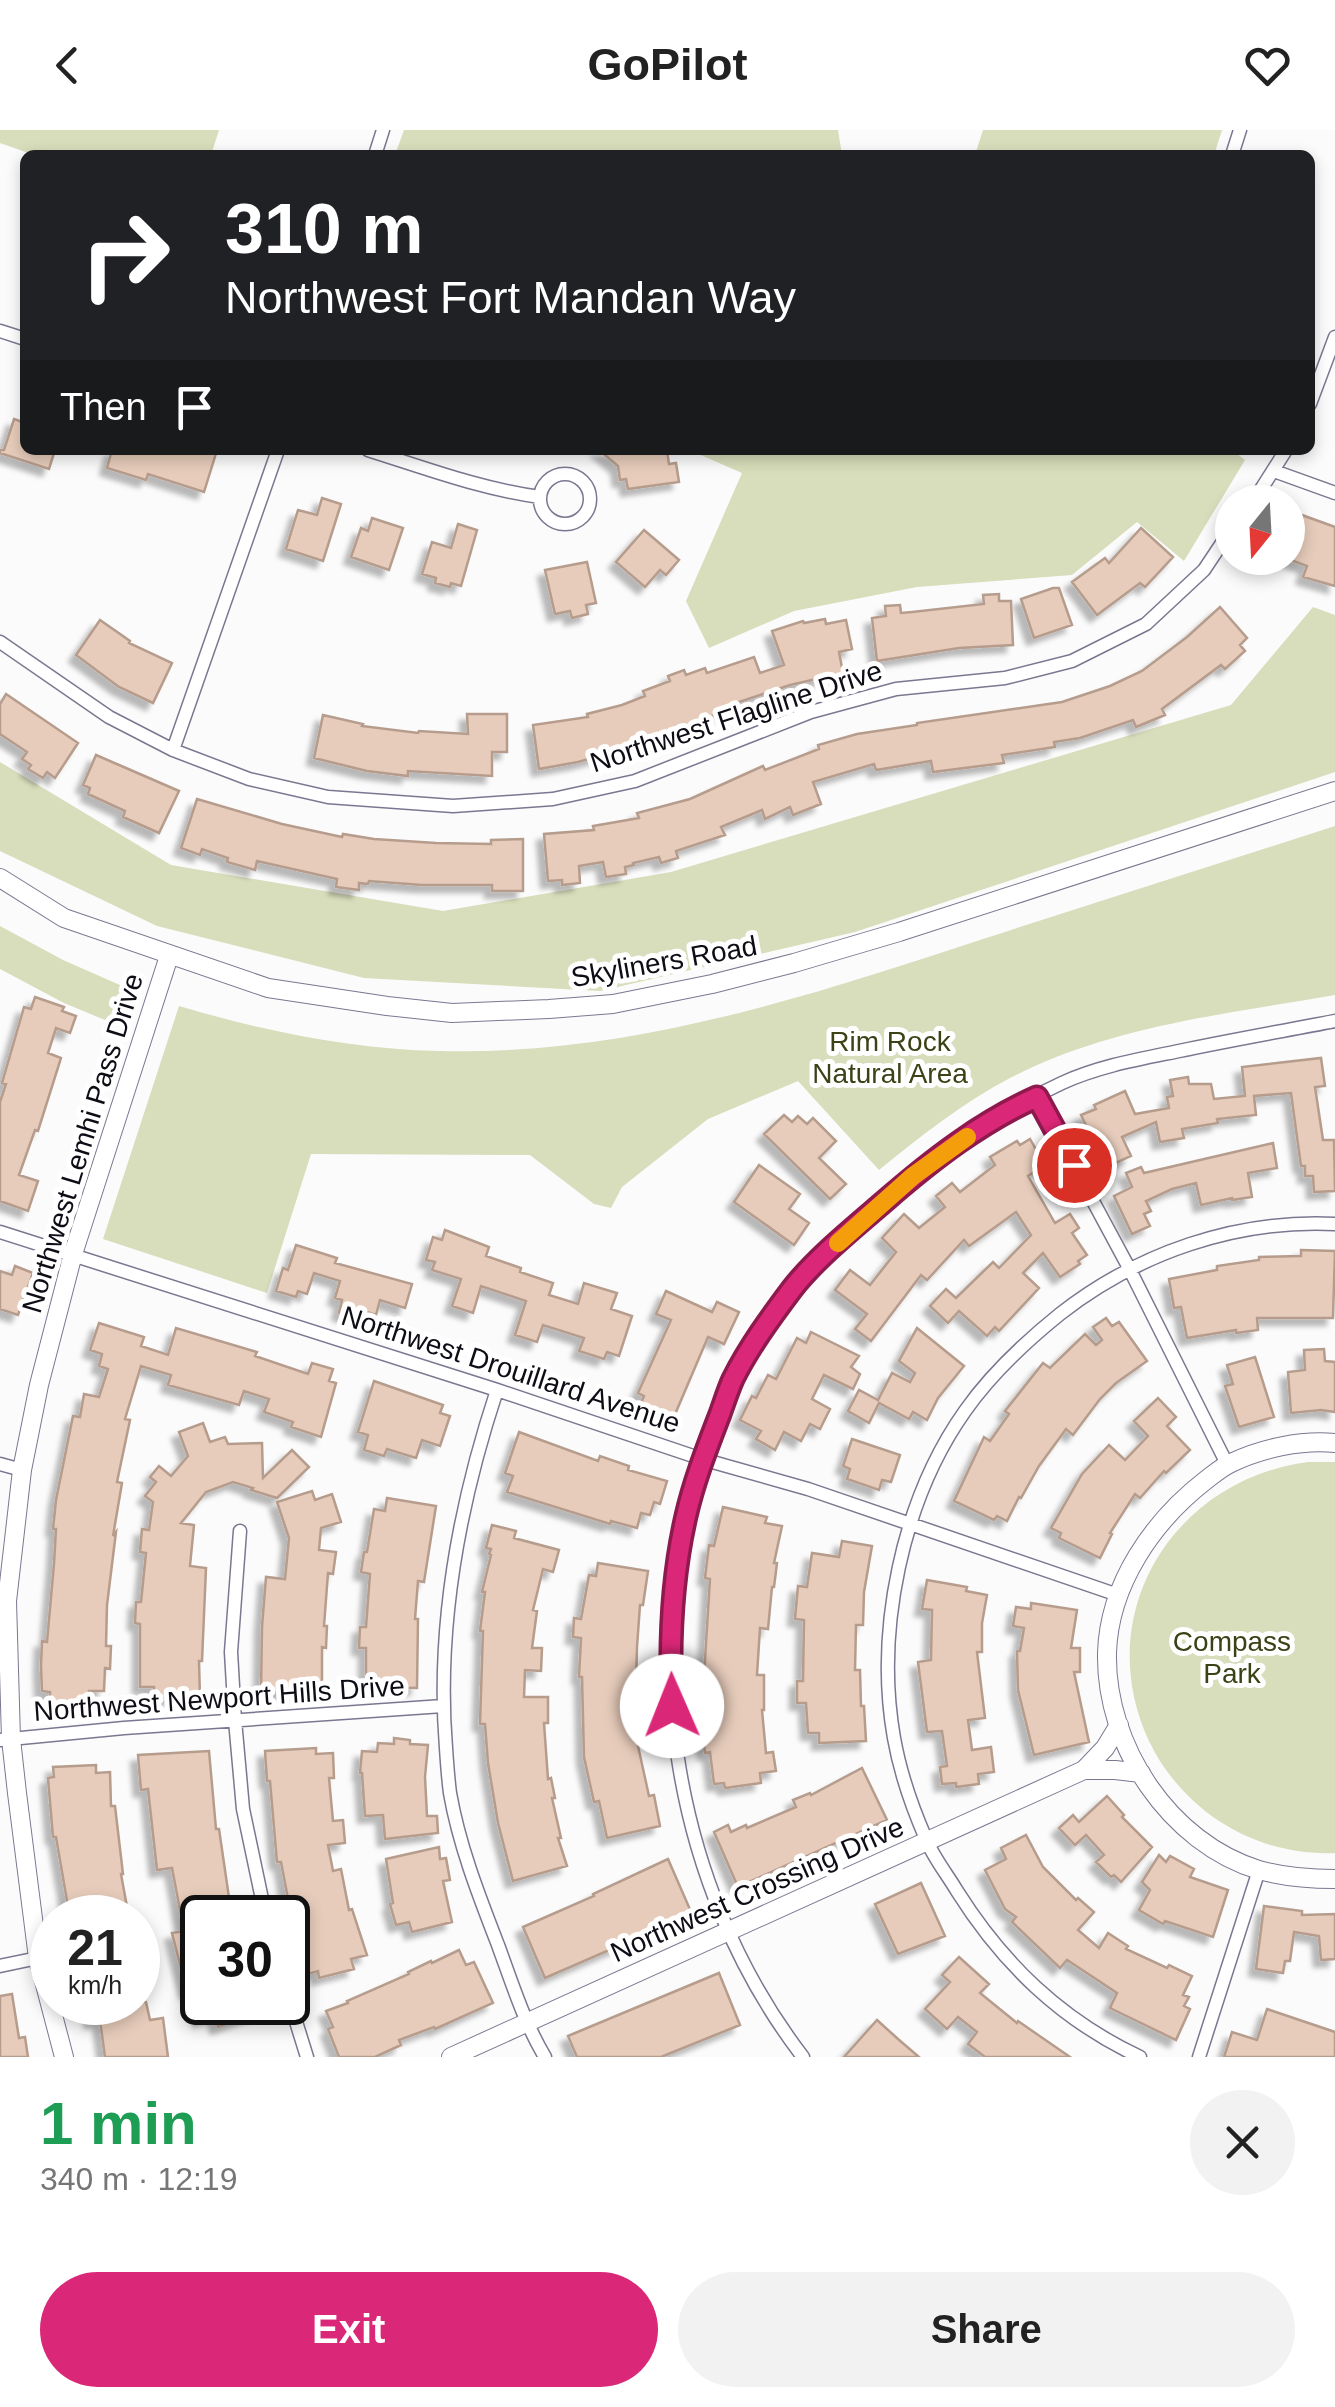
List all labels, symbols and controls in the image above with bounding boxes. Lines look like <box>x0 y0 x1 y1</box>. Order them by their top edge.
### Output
icon: back <box>40 38 95 93</box>
icon: heart <box>1240 38 1295 93</box>
text: GoPilot <box>588 39 747 90</box>
icon: right <box>60 190 190 320</box>
text: 310 m <box>225 190 423 268</box>
text: Northwest Fort Mandan Way <box>225 272 796 323</box>
icon: arrive <box>167 380 222 435</box>
text: Then <box>60 386 147 428</box>
north arrow <box>1215 485 1305 575</box>
map controls <box>1215 485 1305 575</box>
street label: Northwest Flagline Drive <box>586 655 886 778</box>
street label: Skyliners Road <box>569 930 760 993</box>
street label: Northwest Lemhi Pass Drive <box>16 970 149 1317</box>
park label: Rim Rock Natural Area <box>812 1026 968 1089</box>
pin <box>1032 1123 1117 1208</box>
icon: arrive <box>1047 1138 1102 1193</box>
street label: Northwest Drouillard Avenue <box>338 1300 684 1439</box>
park label: Compass Park <box>1173 1626 1291 1689</box>
position arrow <box>620 1654 724 1758</box>
street label: Northwest Newport Hills Drive <box>32 1670 406 1727</box>
street label: Northwest Crossing Drive <box>606 1811 908 1968</box>
speed limit sign: 30 <box>180 1895 310 2025</box>
text: 21 <box>67 1920 123 1976</box>
text: km/h <box>68 1971 122 1999</box>
text: 1 min <box>40 2090 197 2157</box>
button: close <box>1190 2090 1295 2195</box>
text: 340 m · 12:19 <box>40 2161 237 2197</box>
button: Exit <box>40 2272 658 2387</box>
button: Share <box>678 2272 1295 2387</box>

